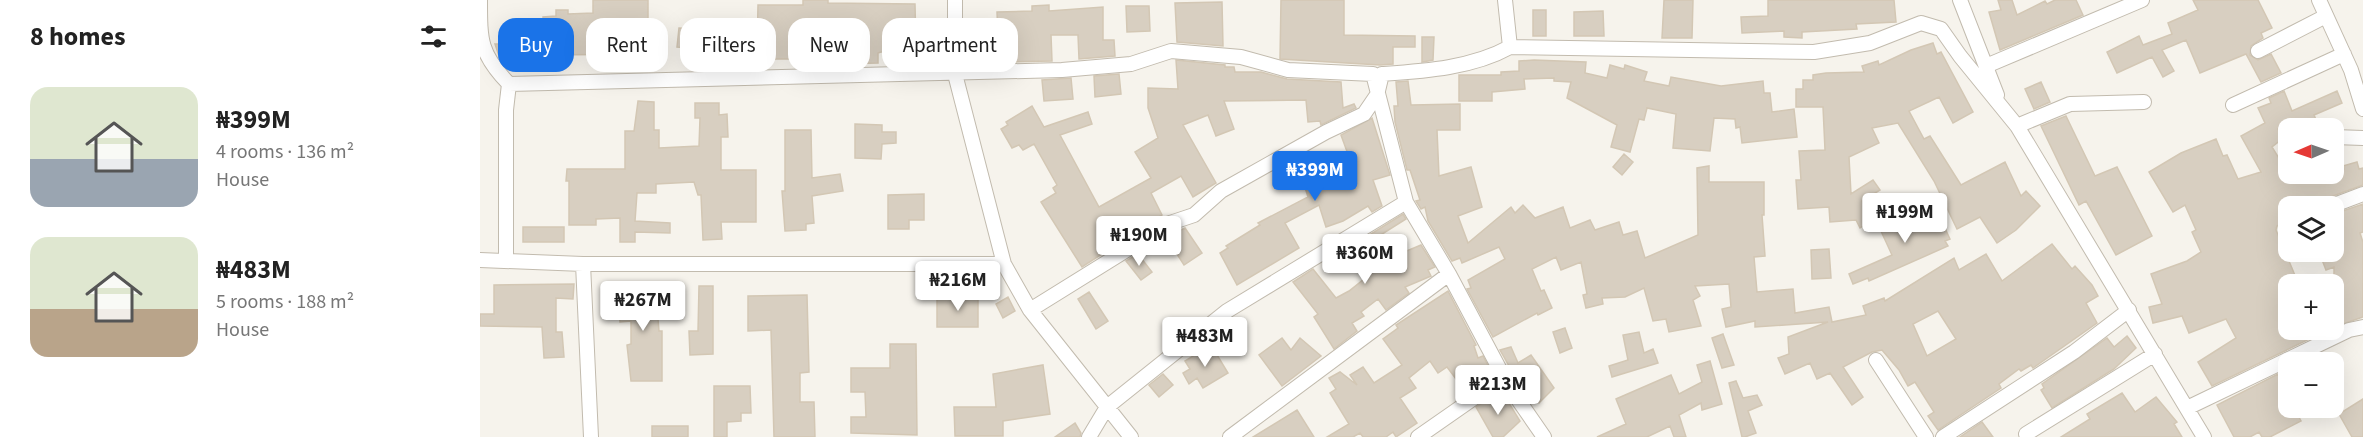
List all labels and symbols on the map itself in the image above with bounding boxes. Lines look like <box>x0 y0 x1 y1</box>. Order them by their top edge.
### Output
north arrow <box>2278 118 2344 184</box>
pin: ₦399M <box>1273 151 1357 202</box>
pin: ₦199M <box>1863 193 1947 244</box>
pin: ₦190M <box>1097 216 1181 267</box>
pin: ₦360M <box>1323 234 1407 285</box>
pin: ₦216M <box>916 261 1000 312</box>
pin: ₦267M <box>601 281 685 332</box>
pin: ₦483M <box>1163 317 1247 368</box>
pin: ₦213M <box>1456 365 1540 416</box>

